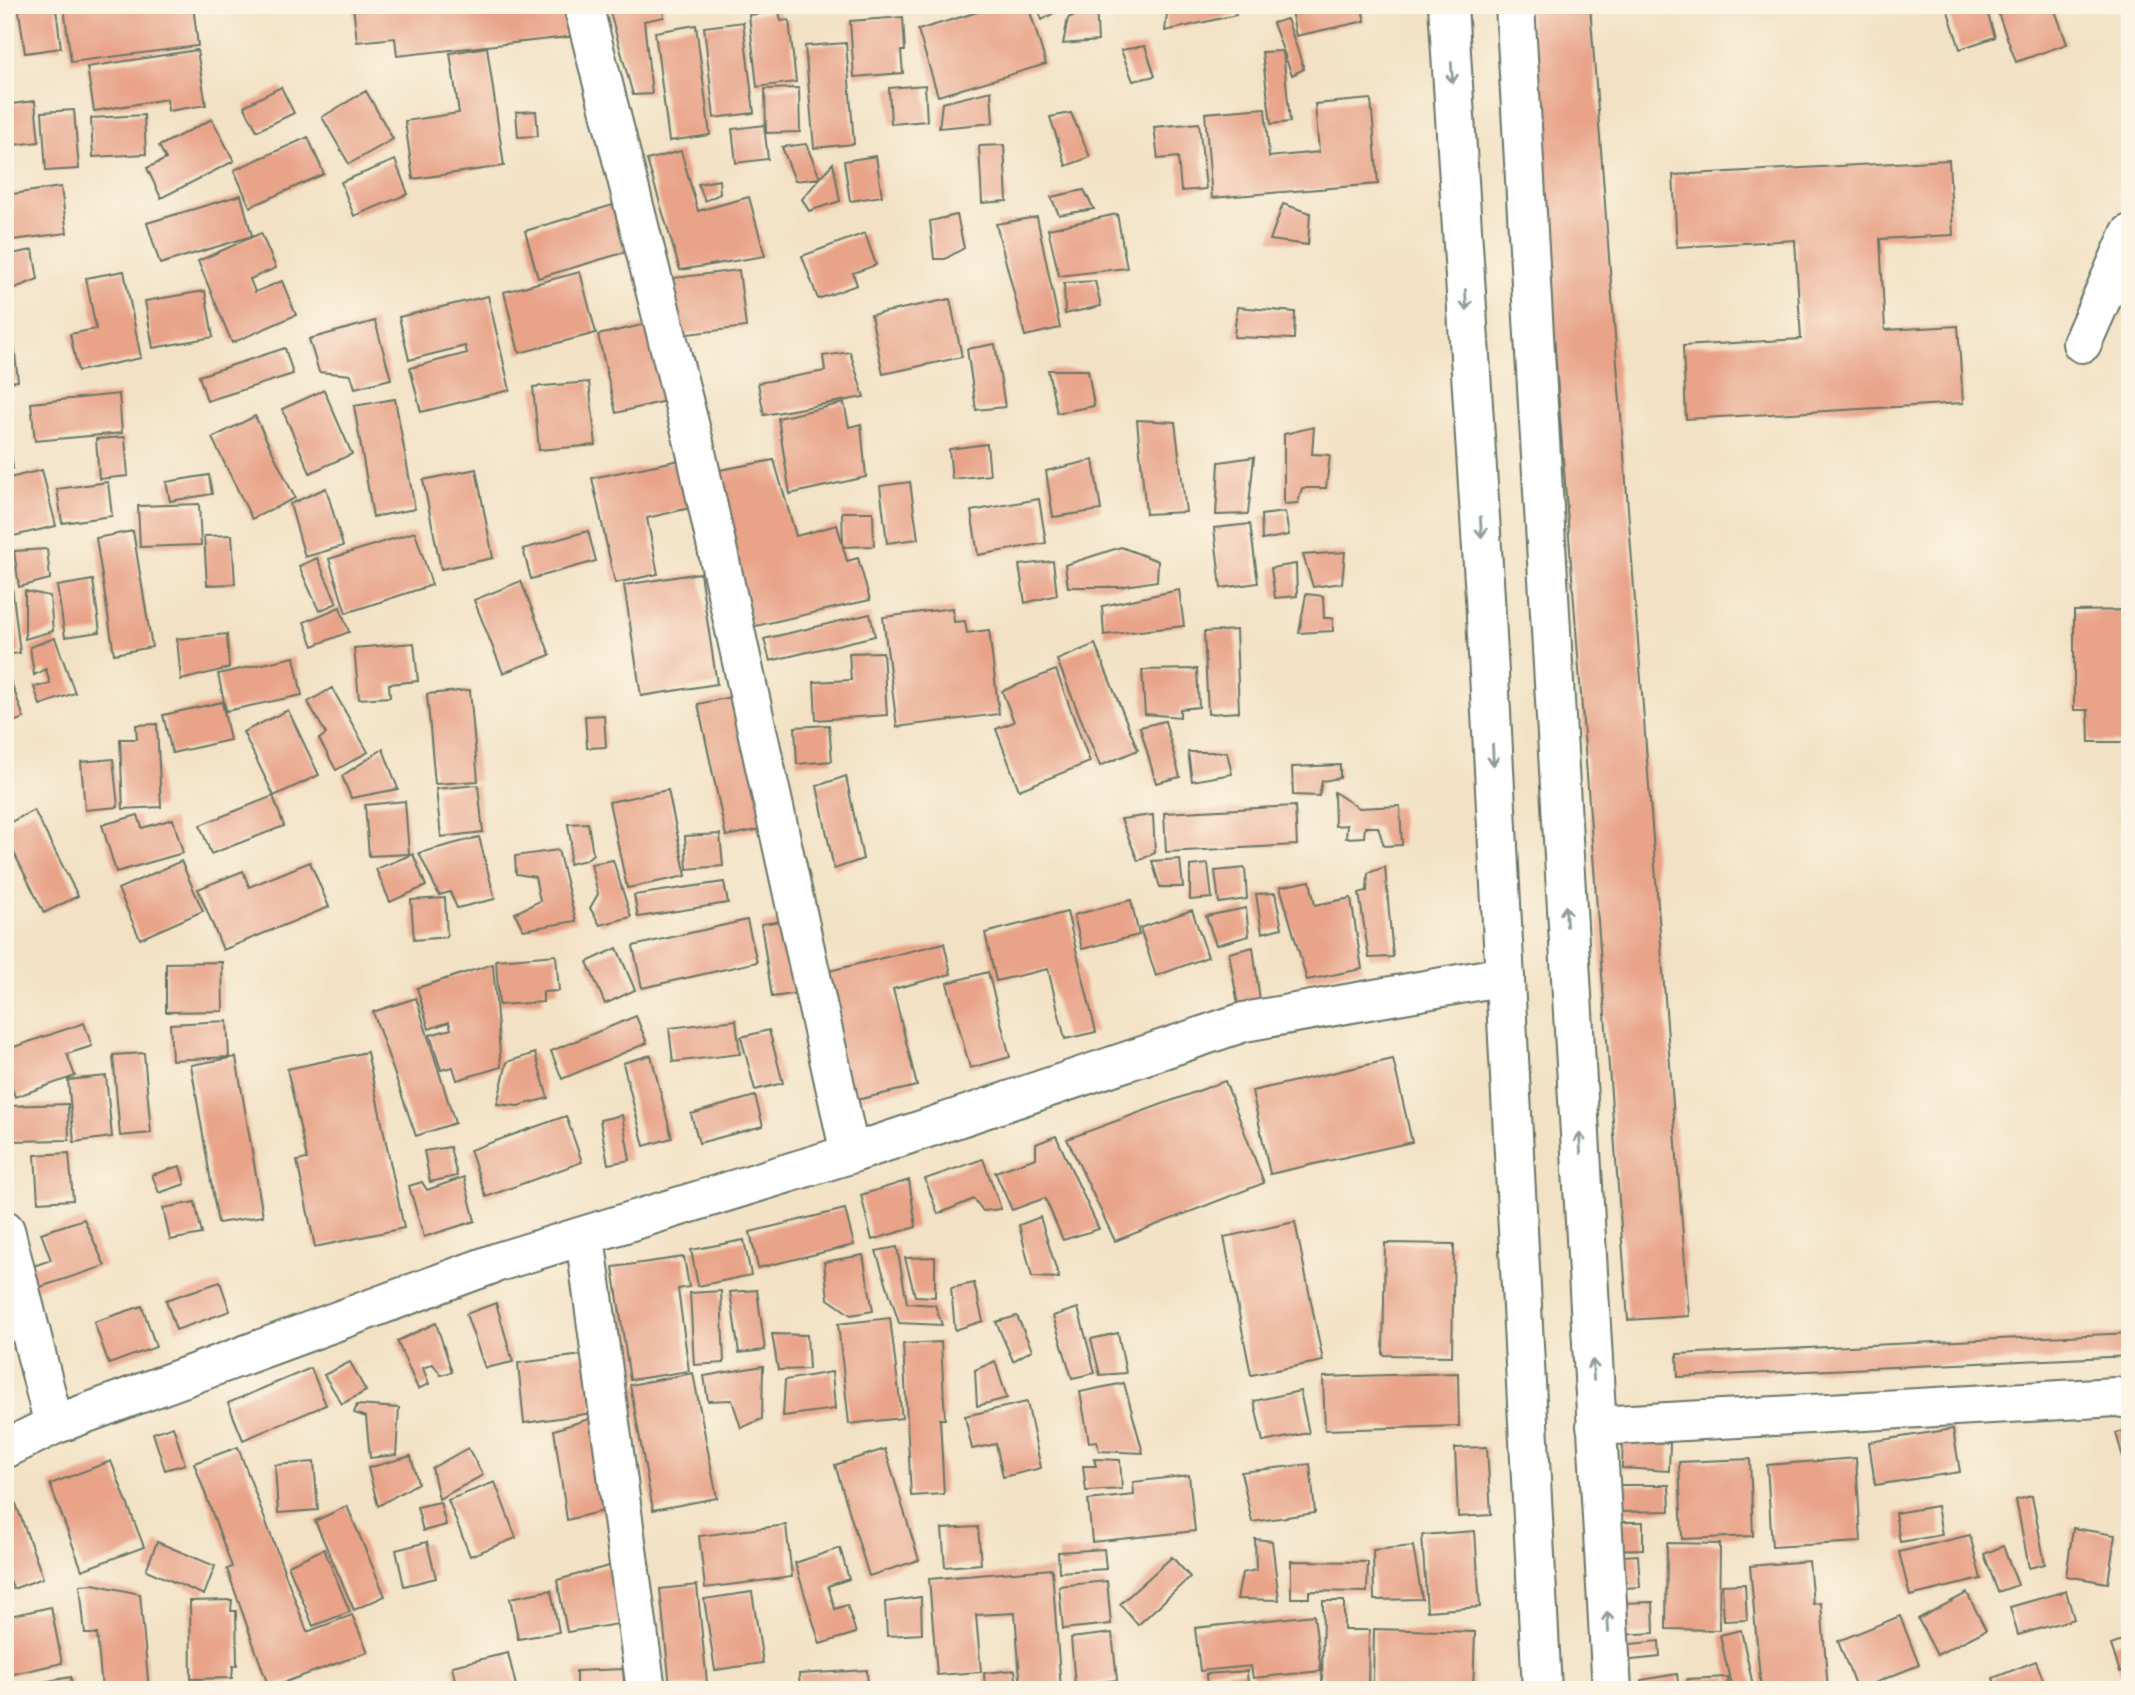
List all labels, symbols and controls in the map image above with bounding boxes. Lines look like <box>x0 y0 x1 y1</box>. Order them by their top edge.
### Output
one-way arrow <box>1446 62 1459 85</box>
one-way arrow <box>1460 289 1473 312</box>
one-way arrow <box>1474 516 1487 539</box>
one-way arrow <box>1487 743 1500 765</box>
one-way arrow <box>1559 905 1572 928</box>
one-way arrow <box>1573 1132 1586 1155</box>
one-way arrow <box>1586 1359 1599 1382</box>
one-way arrow <box>1601 1611 1614 1633</box>

